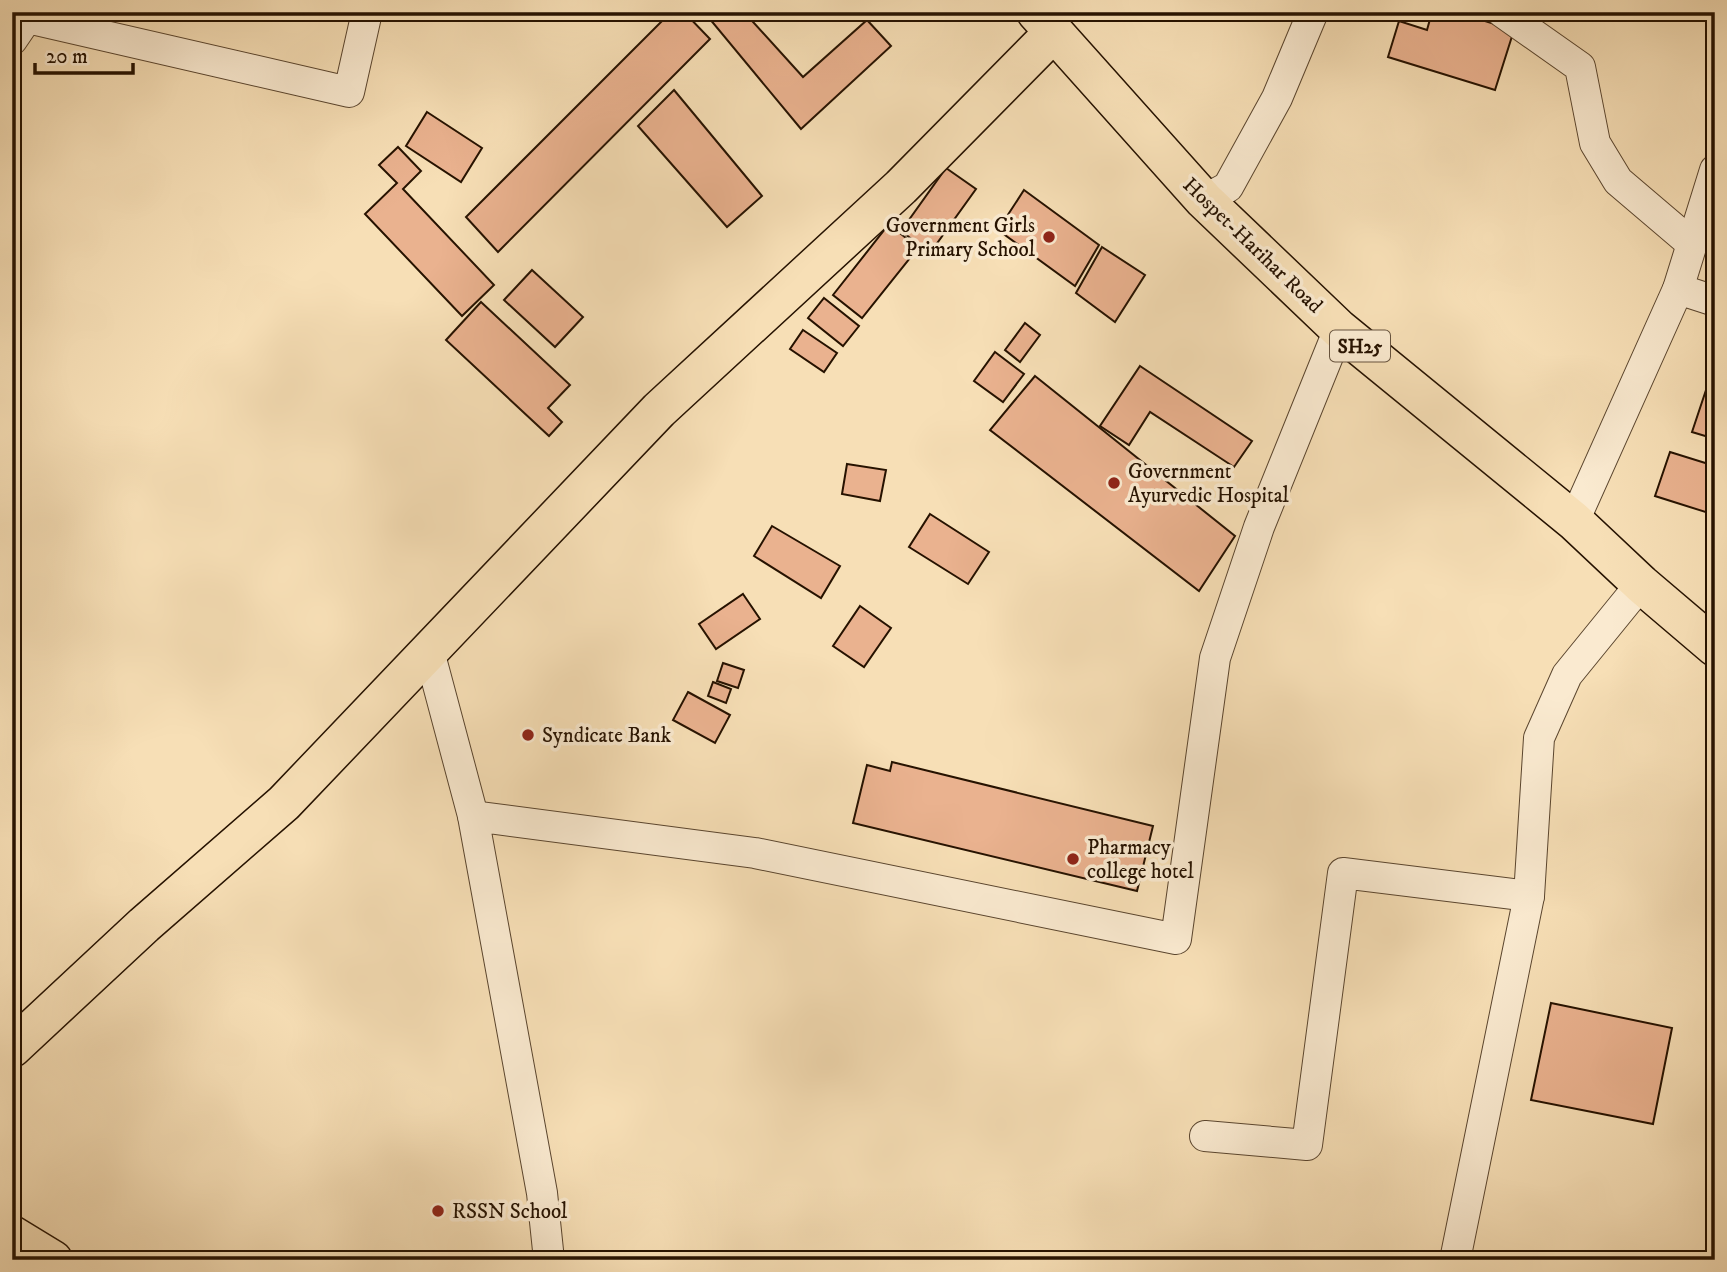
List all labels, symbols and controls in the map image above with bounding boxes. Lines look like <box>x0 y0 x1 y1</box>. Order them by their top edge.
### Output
scale bar <box>35 32 133 76</box>
text: 20 m <box>46 44 88 70</box>
street label: Hospet-Harihar Road <box>1177 172 1328 320</box>
place label: Government Girls Primary School <box>886 213 1036 263</box>
marker: Government Girls Primary School <box>1041 229 1057 245</box>
road number: SH25 <box>1330 330 1390 362</box>
place label: Government Ayurvedic Hospital <box>1128 459 1290 509</box>
marker: Government Ayurvedic Hospital <box>1106 475 1122 491</box>
place label: Syndicate Bank <box>542 723 672 749</box>
marker: Syndicate Bank <box>520 727 536 743</box>
place label: Pharmacy college hotel <box>1087 835 1194 885</box>
marker: Pharmacy college hotel <box>1065 851 1081 867</box>
place label: RSSN School <box>452 1199 568 1225</box>
marker: RSSN School <box>430 1203 446 1219</box>

